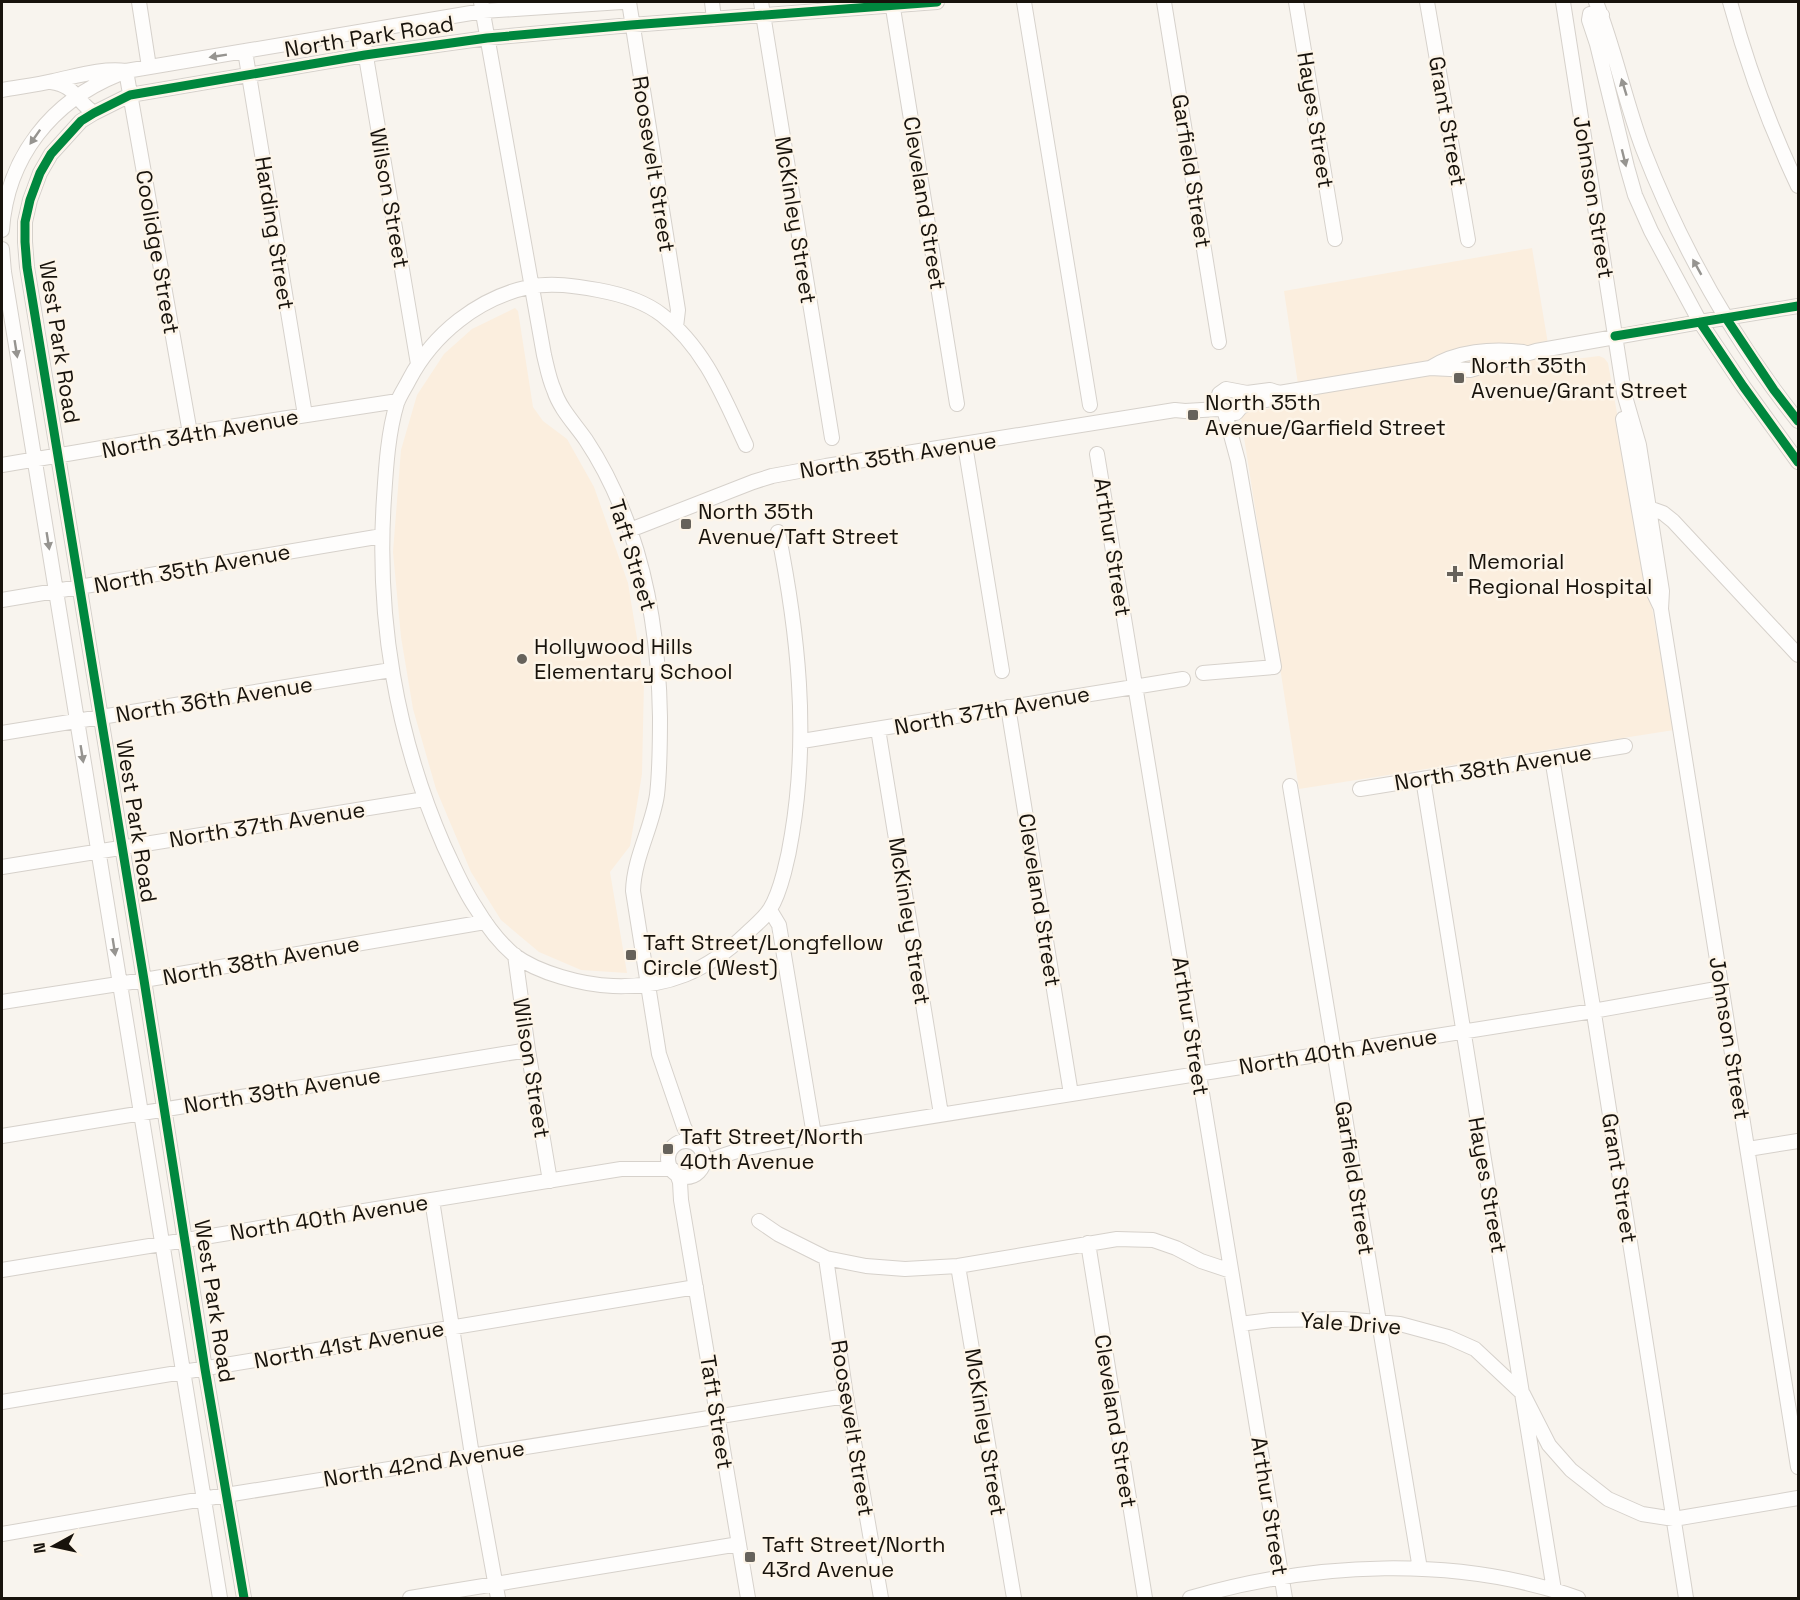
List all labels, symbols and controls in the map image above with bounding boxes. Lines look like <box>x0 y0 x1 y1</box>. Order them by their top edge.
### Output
street label: North Park Road <box>282 9 456 63</box>
street label: Hayes Street <box>1291 50 1341 190</box>
one-way arrow <box>208 51 227 60</box>
street label: Grant Street <box>1423 54 1473 188</box>
street label: Roosevelt Street <box>626 74 682 254</box>
one-way arrow <box>1619 78 1628 96</box>
street label: Garfield Street <box>1166 92 1218 250</box>
street label: Cleveland Street <box>897 114 953 292</box>
street label: Johnson Street <box>1567 114 1621 280</box>
street label: Wilson Street <box>364 126 416 270</box>
one-way arrow <box>29 129 41 145</box>
street label: McKinley Street <box>769 134 823 306</box>
one-way arrow <box>1620 149 1630 167</box>
street label: Harding Street <box>249 154 301 312</box>
street label: Coolidge Street <box>130 168 186 336</box>
one-way arrow <box>1692 258 1702 275</box>
street label: West Park Road <box>33 259 87 425</box>
one-way arrow <box>12 339 21 358</box>
place label: North 35th Avenue/Grant Street <box>1471 351 1688 404</box>
marker: North 35th Avenue/Grant Street <box>1452 371 1466 385</box>
place label: North 35th Avenue/Garfield Street <box>1205 388 1446 441</box>
street label: North 34th Avenue <box>99 402 301 464</box>
marker: North 35th Avenue/Garfield Street <box>1186 408 1200 422</box>
street label: North 35th Avenue <box>798 426 998 484</box>
street label: Arthur Street <box>1088 476 1138 618</box>
street label: Taft Street <box>603 496 663 614</box>
place label: North 35th Avenue/Taft Street <box>698 497 899 550</box>
marker: North 35th Avenue/Taft Street <box>679 517 693 531</box>
one-way arrow <box>44 532 53 551</box>
street label: North 35th Avenue <box>92 537 292 599</box>
place label: Memorial Regional Hospital <box>1468 547 1652 600</box>
marker: Memorial Regional Hospital <box>1446 565 1464 583</box>
place label: Hollywood Hills Elementary School <box>534 632 733 685</box>
marker: Hollywood Hills Elementary School <box>515 652 529 666</box>
street label: North 36th Avenue <box>113 670 315 728</box>
street label: North 37th Avenue <box>892 679 1092 741</box>
street label: West Park Road <box>110 738 164 904</box>
street label: North 38th Avenue <box>1392 738 1594 796</box>
one-way arrow <box>78 745 87 764</box>
street label: North 37th Avenue <box>167 795 367 853</box>
street label: Cleveland Street <box>1012 811 1068 989</box>
street label: McKinley Street <box>883 835 937 1007</box>
place label: Taft Street/Longfellow Circle (West) <box>643 928 884 981</box>
street label: North 38th Avenue <box>160 929 362 991</box>
one-way arrow <box>109 937 118 956</box>
marker: Taft Street/Longfellow Circle (West) <box>624 948 638 962</box>
street label: Arthur Street <box>1166 955 1216 1097</box>
street label: Johnson Street <box>1703 955 1757 1121</box>
street label: Wilson Street <box>507 996 557 1140</box>
street label: North 40th Avenue <box>1237 1022 1439 1080</box>
street label: North 39th Avenue <box>181 1061 383 1119</box>
street label: Garfield Street <box>1329 1099 1381 1257</box>
street label: Grant Street <box>1596 1111 1644 1245</box>
street label: Hayes Street <box>1462 1115 1514 1255</box>
place label: Taft Street/North 40th Avenue <box>680 1122 864 1175</box>
marker: Taft Street/North 40th Avenue <box>661 1142 675 1156</box>
street label: North 40th Avenue <box>228 1188 430 1246</box>
street label: West Park Road <box>188 1218 242 1384</box>
street label: Yale Drive <box>1300 1306 1402 1340</box>
street label: North 41st Avenue <box>252 1313 446 1375</box>
street label: Cleveland Street <box>1088 1332 1144 1510</box>
street label: Roosevelt Street <box>825 1338 881 1518</box>
street label: McKinley Street <box>959 1346 1013 1518</box>
street label: Taft Street <box>694 1353 740 1471</box>
street label: North 42nd Avenue <box>321 1433 527 1493</box>
street label: Arthur Street <box>1245 1435 1295 1577</box>
north arrow <box>24 1516 84 1576</box>
place label: Taft Street/North 43rd Avenue <box>762 1530 946 1583</box>
text: N <box>28 1541 51 1555</box>
marker: Taft Street/North 43rd Avenue <box>743 1550 757 1564</box>

